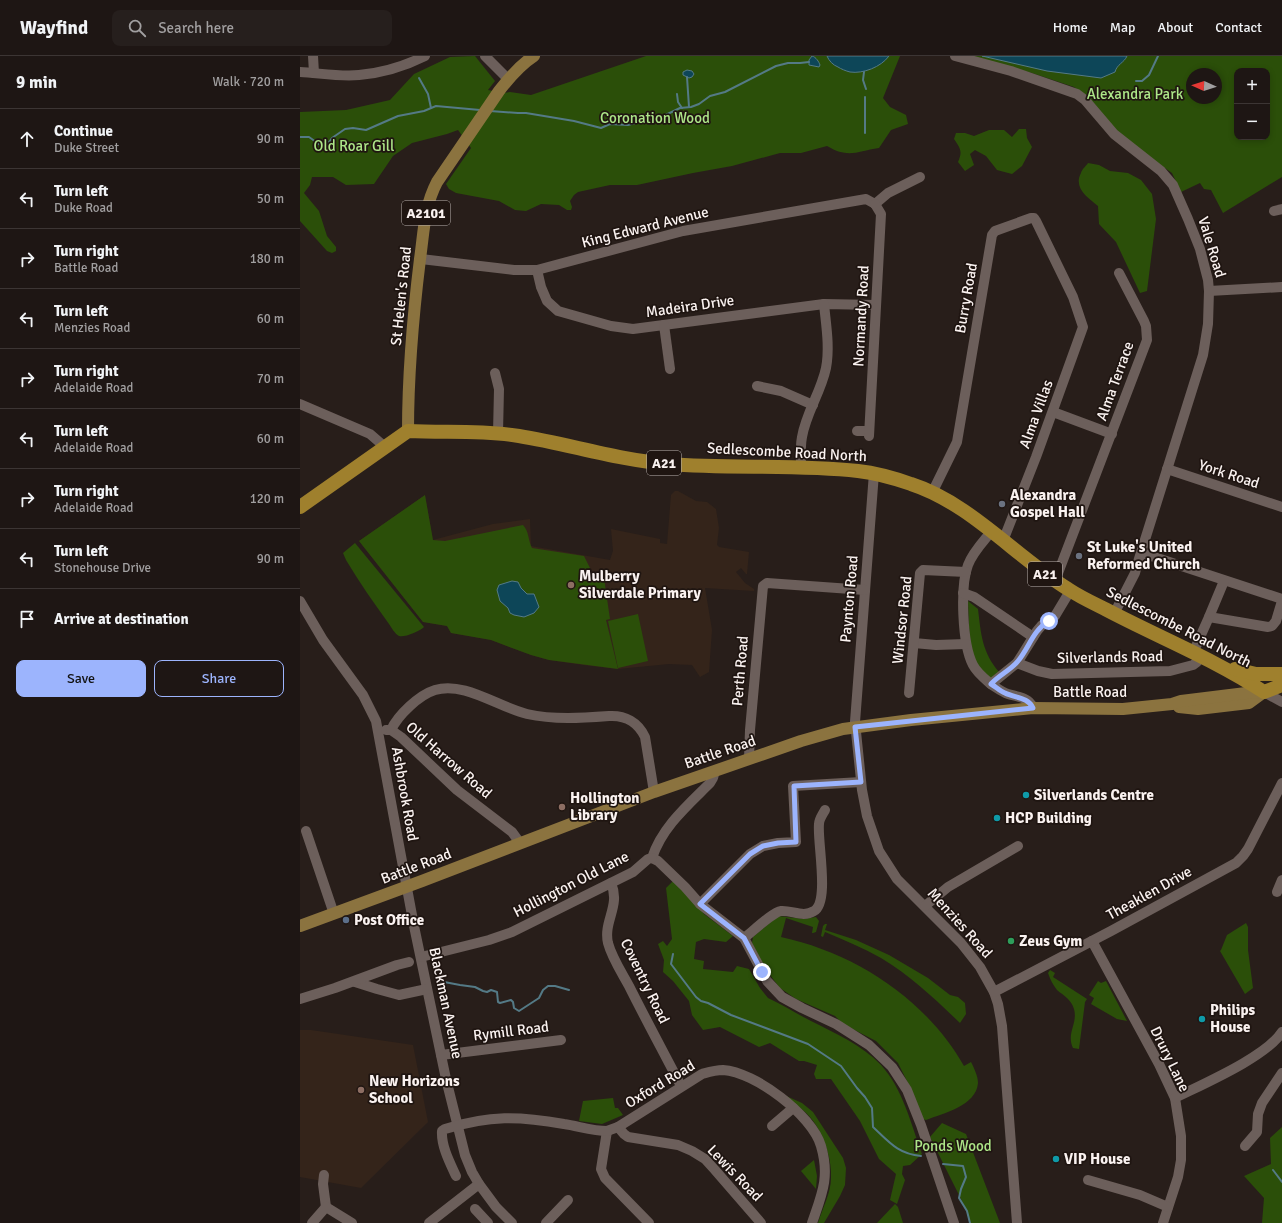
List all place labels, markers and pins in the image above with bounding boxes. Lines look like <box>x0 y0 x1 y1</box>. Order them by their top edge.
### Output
place label: Alexandra Gospel Hall <box>1010 486 1085 521</box>
marker: Alexandra Gospel Hall <box>997 499 1007 509</box>
place label: St Luke's United Reformed Church <box>1087 538 1200 573</box>
marker: St Luke's United Reformed Church <box>1074 551 1084 561</box>
place label: Mulberry Silverdale Primary <box>579 567 701 602</box>
marker: Mulberry Silverdale Primary <box>566 580 576 590</box>
place label: Silverlands Centre <box>1034 786 1154 804</box>
place label: Hollington Library <box>570 789 639 824</box>
marker: Silverlands Centre <box>1021 790 1031 800</box>
marker: Hollington Library <box>557 802 567 812</box>
place label: HCP Building <box>1005 809 1092 827</box>
marker: HCP Building <box>992 813 1002 823</box>
place label: Post Office <box>354 911 424 929</box>
marker: Post Office <box>341 915 351 925</box>
place label: Zeus Gym <box>1019 932 1082 950</box>
marker: Zeus Gym <box>1006 936 1016 946</box>
place label: Philips House <box>1210 1001 1255 1036</box>
marker: Philips House <box>1197 1014 1207 1024</box>
place label: New Horizons School <box>369 1072 460 1107</box>
marker: New Horizons School <box>356 1085 366 1095</box>
place label: VIP House <box>1064 1150 1130 1168</box>
marker: VIP House <box>1051 1154 1061 1164</box>

